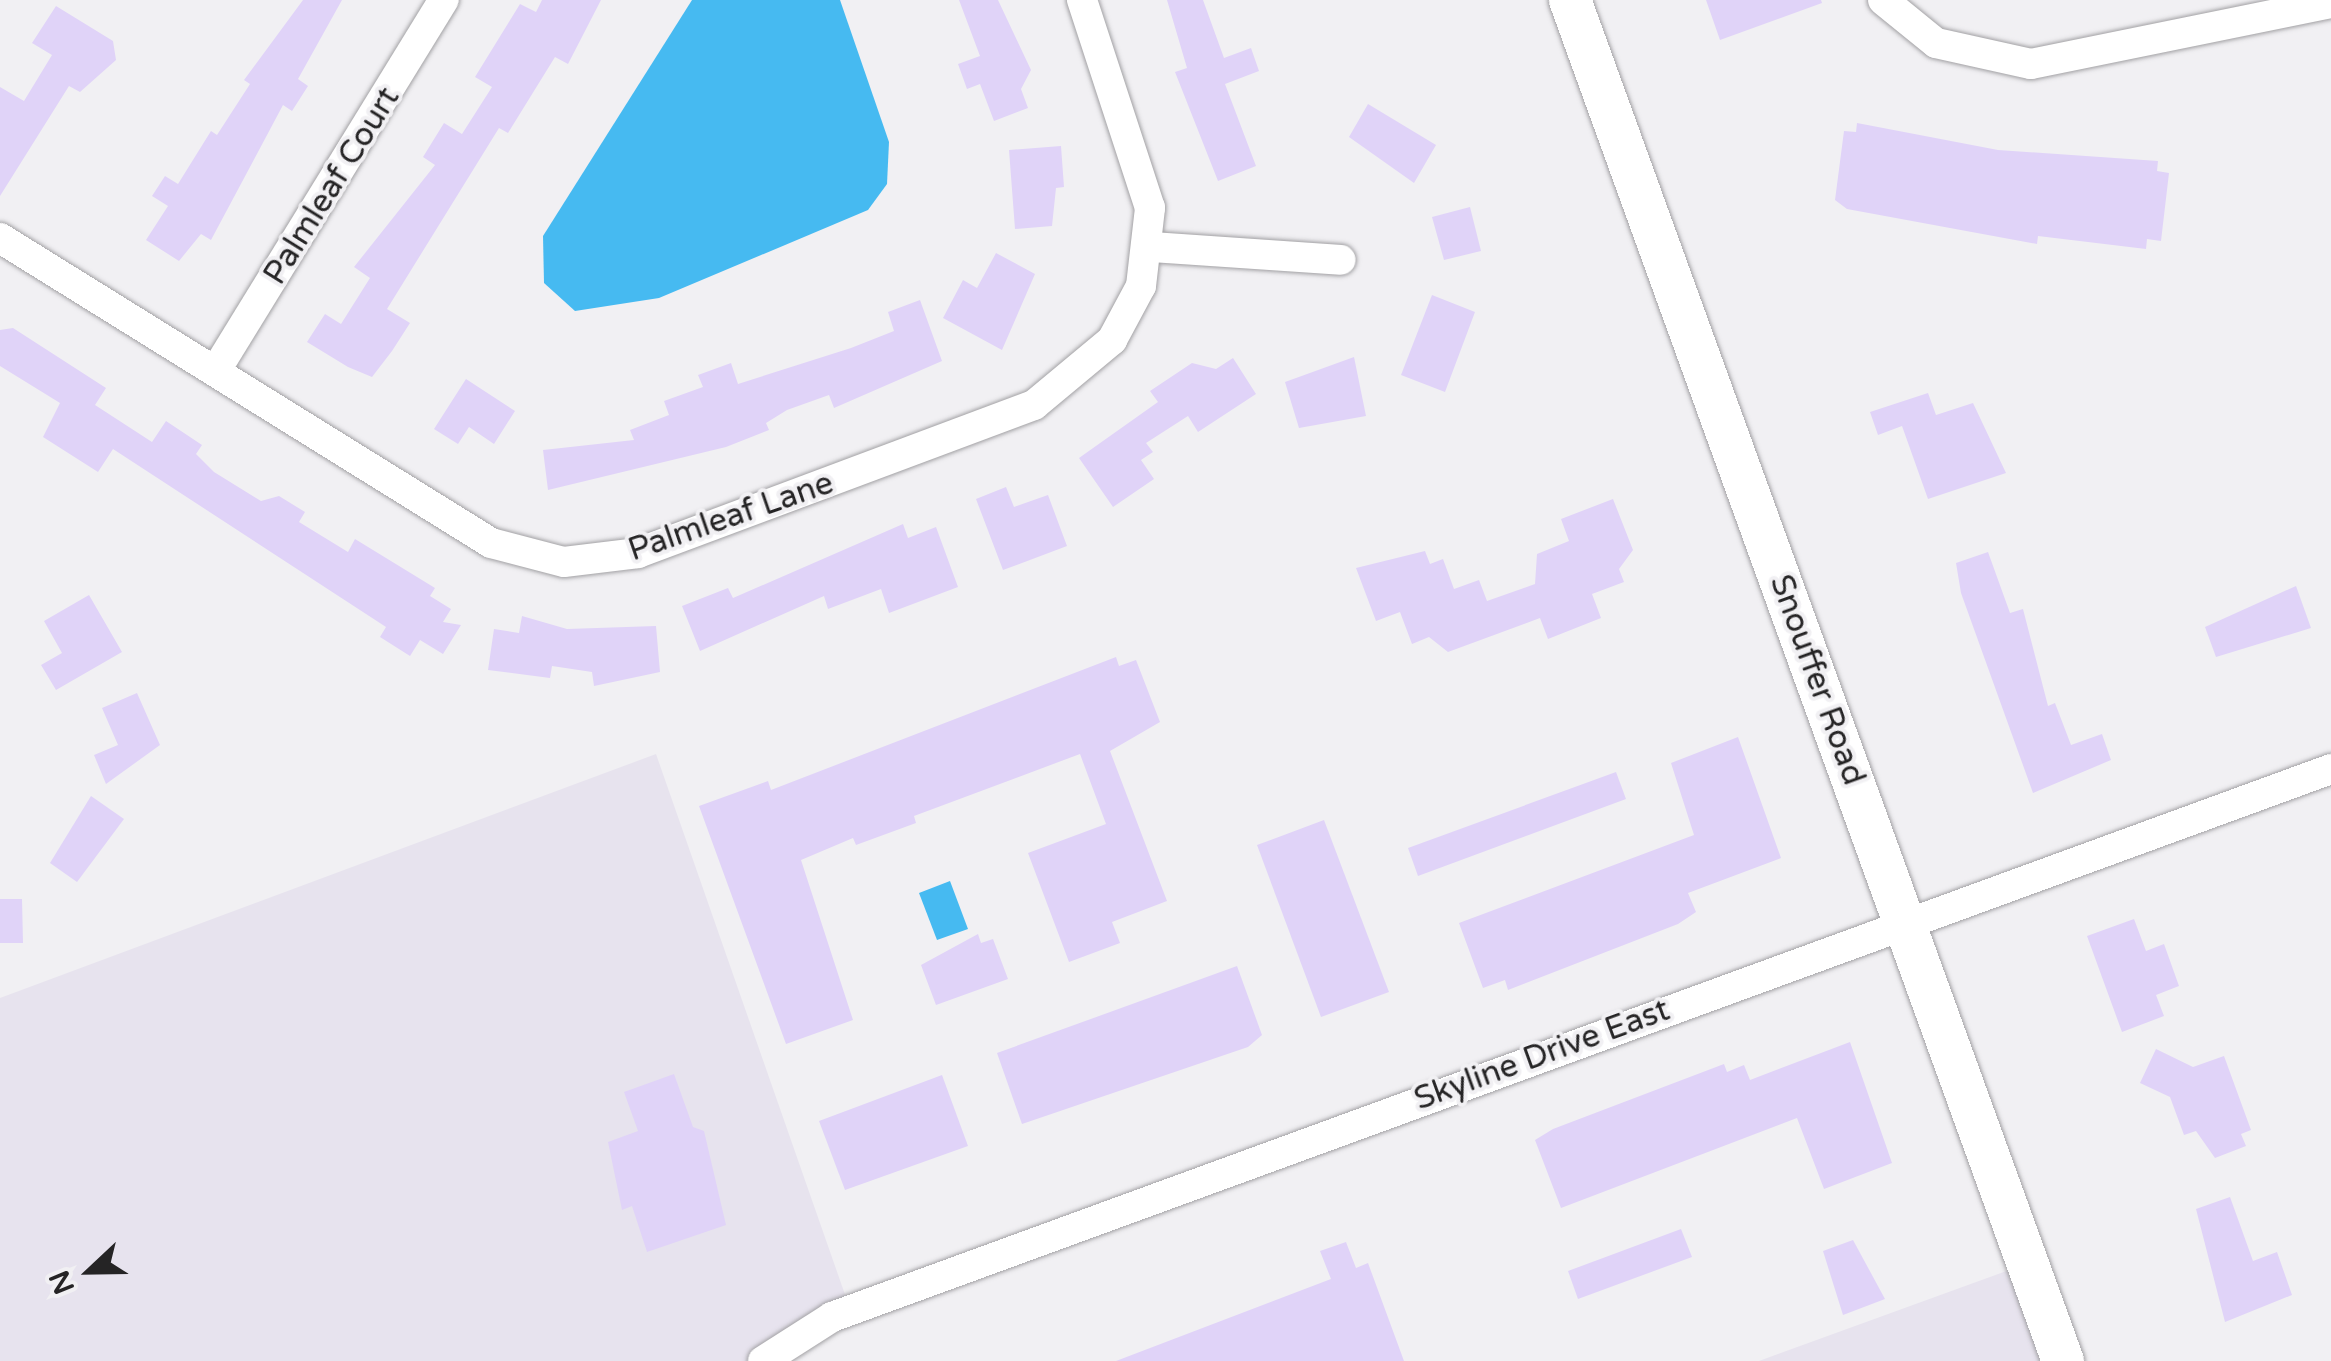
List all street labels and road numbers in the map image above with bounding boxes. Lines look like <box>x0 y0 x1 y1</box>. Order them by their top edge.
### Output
street label: Palmleaf Court <box>256 80 408 292</box>
street label: Palmleaf Lane <box>623 464 839 570</box>
street label: Snouffer Road <box>1761 570 1873 790</box>
street label: Skyline Drive East <box>1409 991 1675 1119</box>

